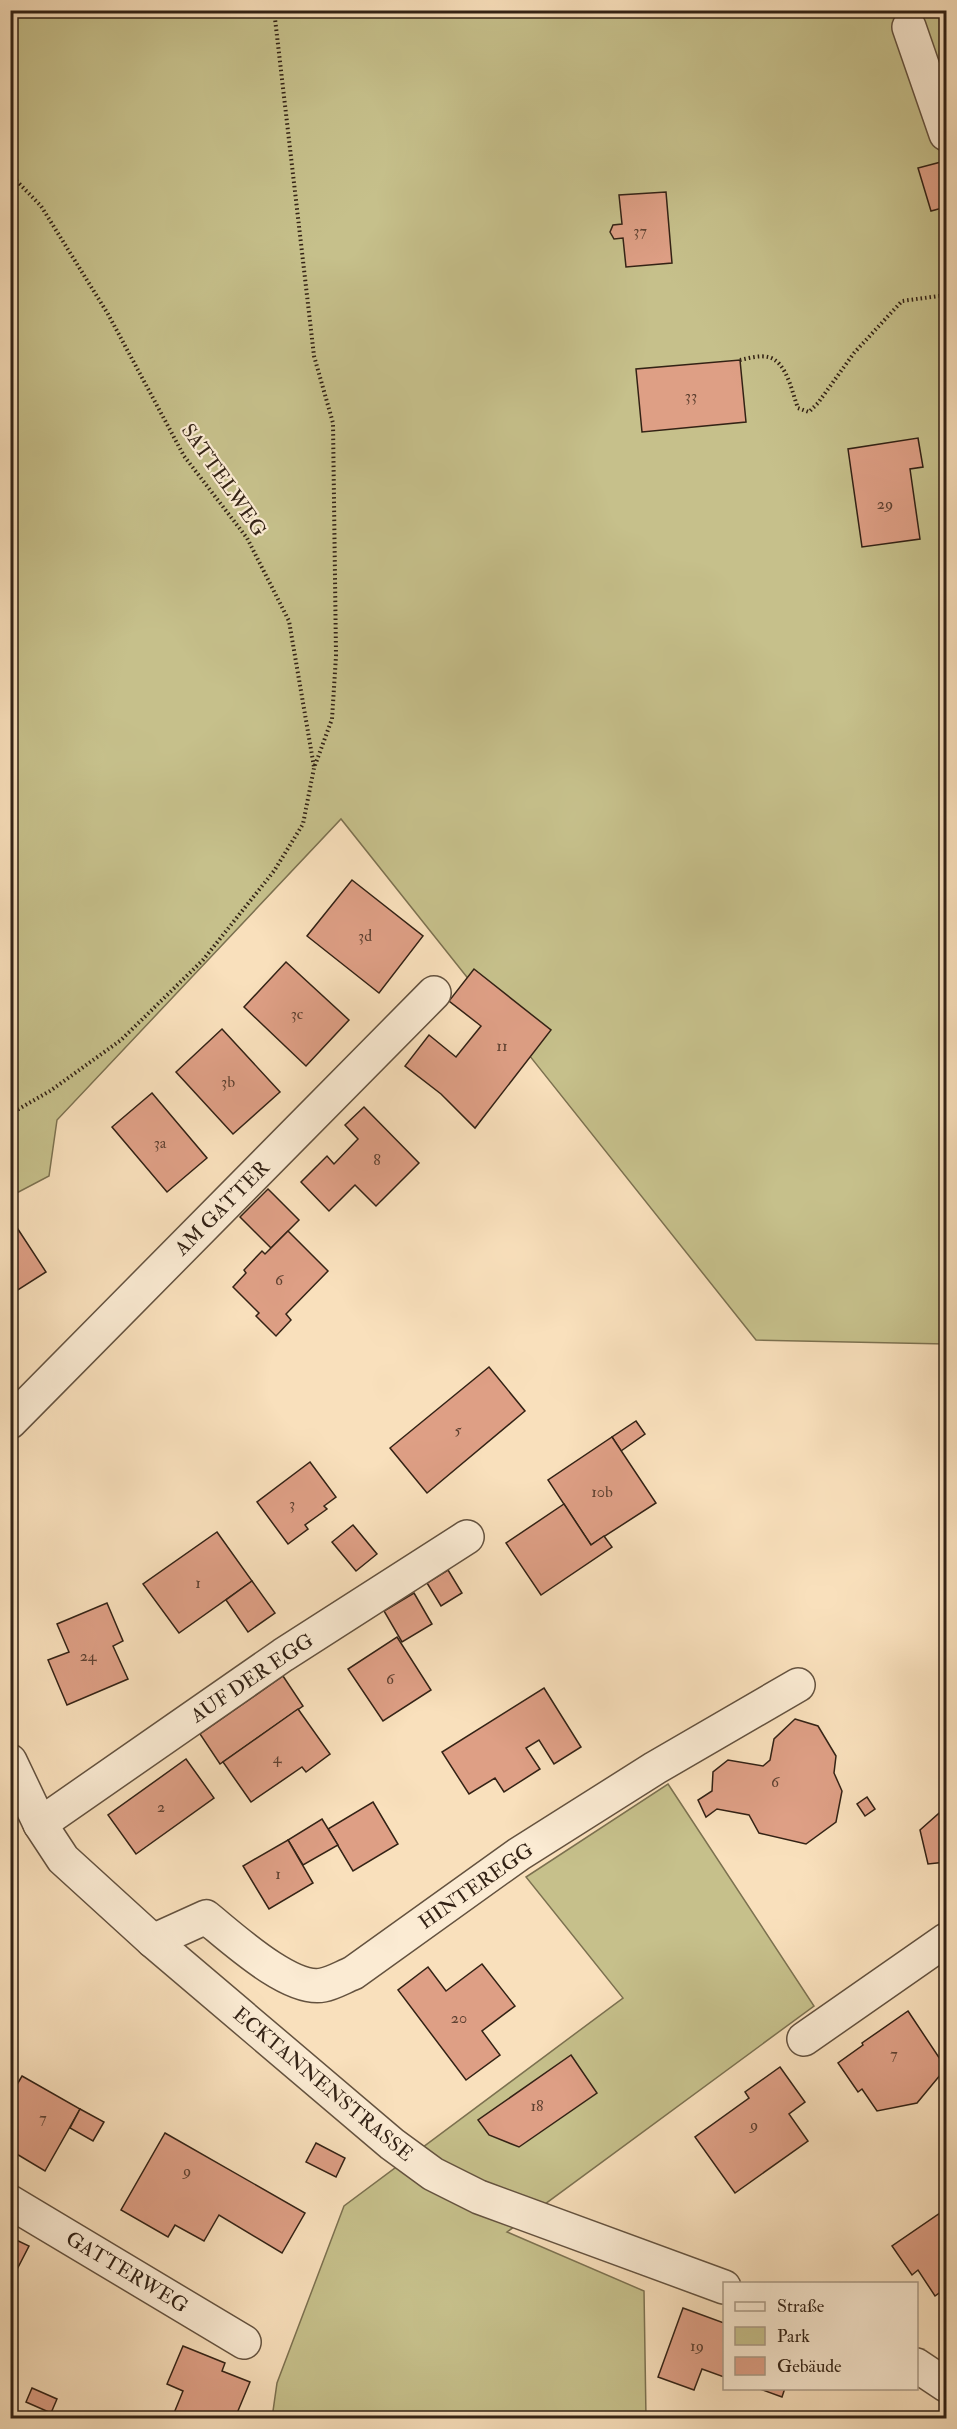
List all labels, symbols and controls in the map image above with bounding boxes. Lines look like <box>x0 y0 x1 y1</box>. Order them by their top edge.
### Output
house number: 37 <box>633 221 647 241</box>
house number: 33 <box>685 386 697 406</box>
street label: SATTELWEG <box>176 419 272 541</box>
house number: 29 <box>877 494 893 514</box>
house number: 3d <box>358 926 372 946</box>
house number: 3c <box>291 1004 304 1024</box>
house number: 11 <box>496 1036 508 1056</box>
house number: 3b <box>221 1072 235 1092</box>
house number: 3a <box>154 1133 167 1153</box>
house number: 8 <box>373 1150 381 1170</box>
street label: AM GATTER <box>169 1155 275 1261</box>
house number: 6 <box>275 1270 284 1290</box>
house number: 5 <box>454 1420 462 1440</box>
house number: 10b <box>591 1482 613 1502</box>
house number: 3 <box>289 1494 295 1514</box>
house number: 1 <box>195 1573 201 1593</box>
street label: AUF DER EGG <box>185 1628 318 1729</box>
house number: 24 <box>80 1646 98 1666</box>
house number: 6 <box>386 1669 395 1689</box>
house number: 4 <box>273 1748 283 1768</box>
house number: 6 <box>771 1772 780 1792</box>
house number: 2 <box>157 1797 165 1817</box>
street label: HINTEREGG <box>414 1837 538 1935</box>
house number: 1 <box>275 1864 281 1884</box>
street label: ECKTANNENSTRASSE <box>228 2001 418 2167</box>
house number: 20 <box>451 2008 467 2028</box>
house number: 7 <box>890 2044 898 2064</box>
house number: 18 <box>530 2096 544 2116</box>
house number: 7 <box>39 2108 47 2128</box>
house number: 9 <box>749 2115 758 2135</box>
house number: 9 <box>182 2161 191 2181</box>
street label: GATTERWEG <box>61 2226 193 2318</box>
legend <box>723 2282 918 2390</box>
text: Straße <box>777 2295 825 2318</box>
text: Park <box>777 2325 810 2348</box>
house number: 19 <box>690 2336 704 2356</box>
text: Gebäude <box>777 2355 842 2378</box>

